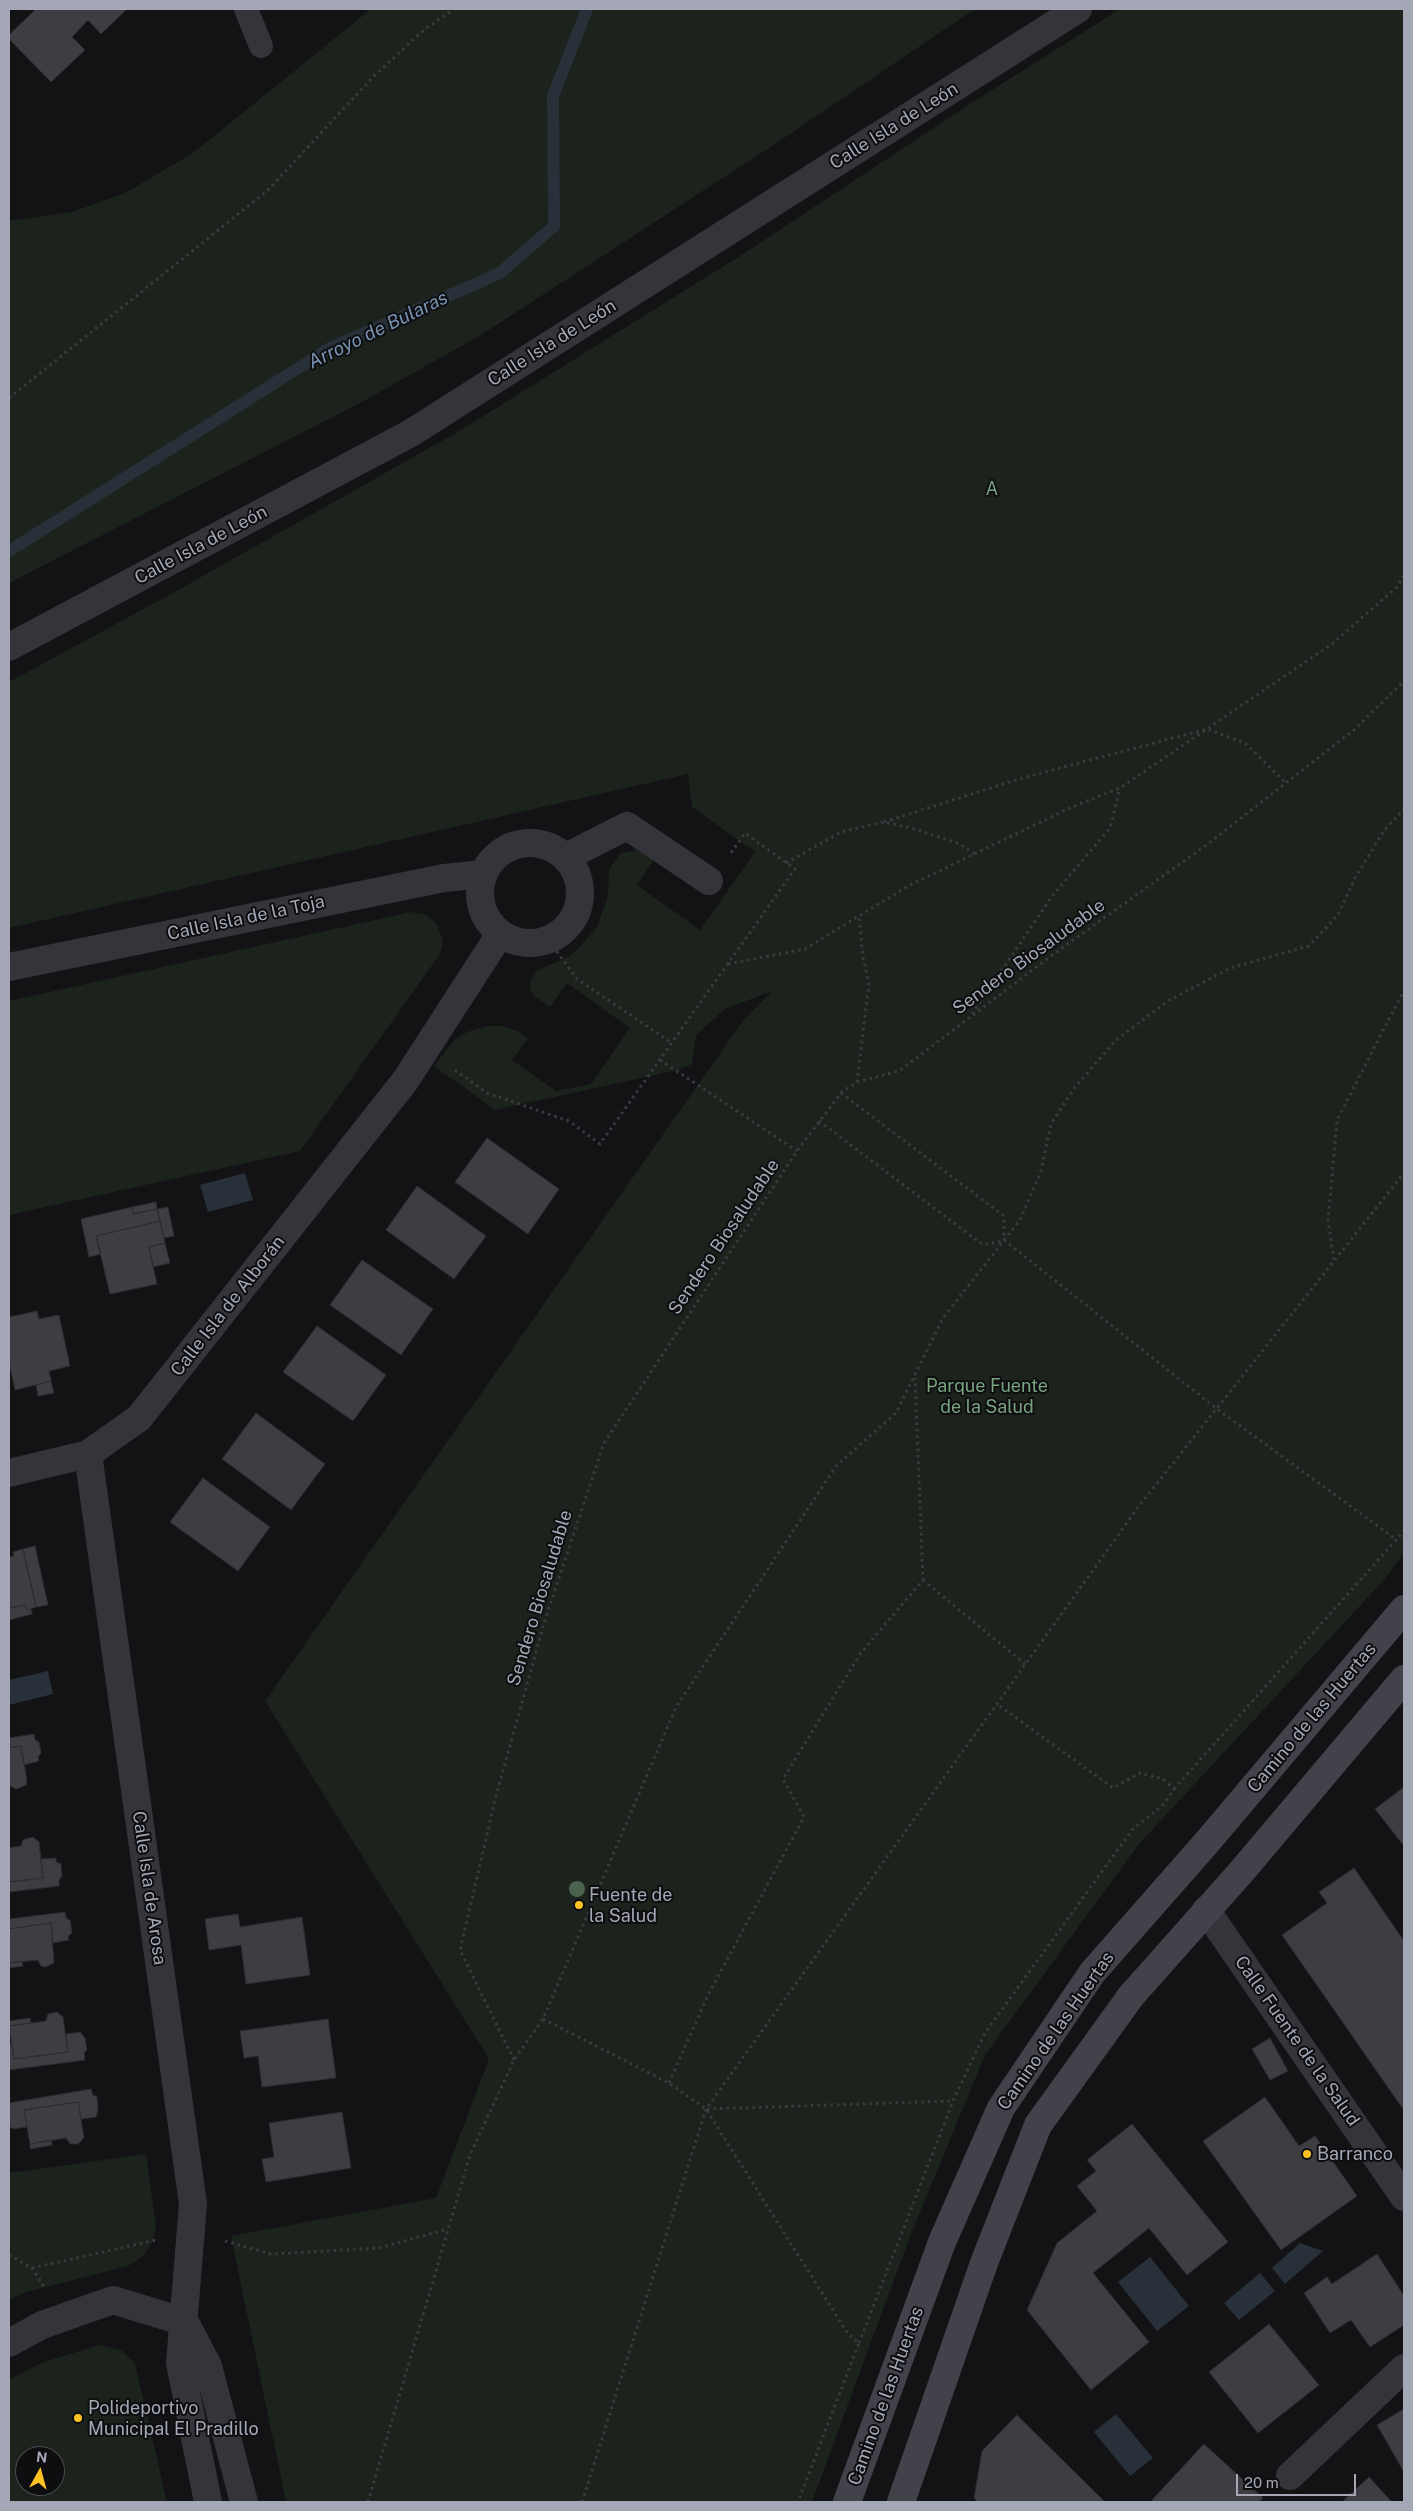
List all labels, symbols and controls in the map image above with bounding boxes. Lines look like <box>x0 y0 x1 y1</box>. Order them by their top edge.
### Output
street label: Calle Isla de León <box>826 78 962 174</box>
water label: Arroyo de Bularas <box>305 286 451 374</box>
street label: Calle Isla de León <box>484 295 620 391</box>
park label: A <box>986 478 998 500</box>
street label: Calle Isla de León <box>131 501 271 589</box>
street label: Calle Isla de la Toja <box>165 891 327 945</box>
street label: Sendero Biosaludable <box>949 894 1109 1020</box>
street label: Sendero Biosaludable <box>664 1155 784 1319</box>
street label: Calle Isla de Alborán <box>166 1231 290 1381</box>
park label: Parque Fuente de la Salud <box>926 1375 1048 1418</box>
street label: Sendero Biosaludable <box>503 1507 577 1689</box>
street label: Camino de las Huertas <box>1243 1639 1381 1797</box>
street label: Calle Isla de Arosa <box>128 1810 170 1966</box>
place label: Fuente de la Salud <box>589 1884 672 1926</box>
marker: Fuente de la Salud <box>573 1899 585 1911</box>
street label: Camino de las Huertas <box>993 1948 1119 2114</box>
street label: Calle Fuente de la Salud <box>1230 1952 1364 2130</box>
place label: Barranco <box>1317 2143 1393 2165</box>
marker: Barranco <box>1301 2148 1313 2160</box>
street label: Camino de las Huertas <box>844 2304 928 2488</box>
place label: Polideportivo Municipal El Pradillo <box>88 2397 259 2440</box>
marker: Polideportivo Municipal El Pradillo <box>72 2412 84 2424</box>
north arrow <box>15 2446 65 2496</box>
text: N <box>35 2448 48 2466</box>
scale bar <box>1238 2464 1358 2496</box>
text: 20 m <box>1244 2474 1279 2491</box>

